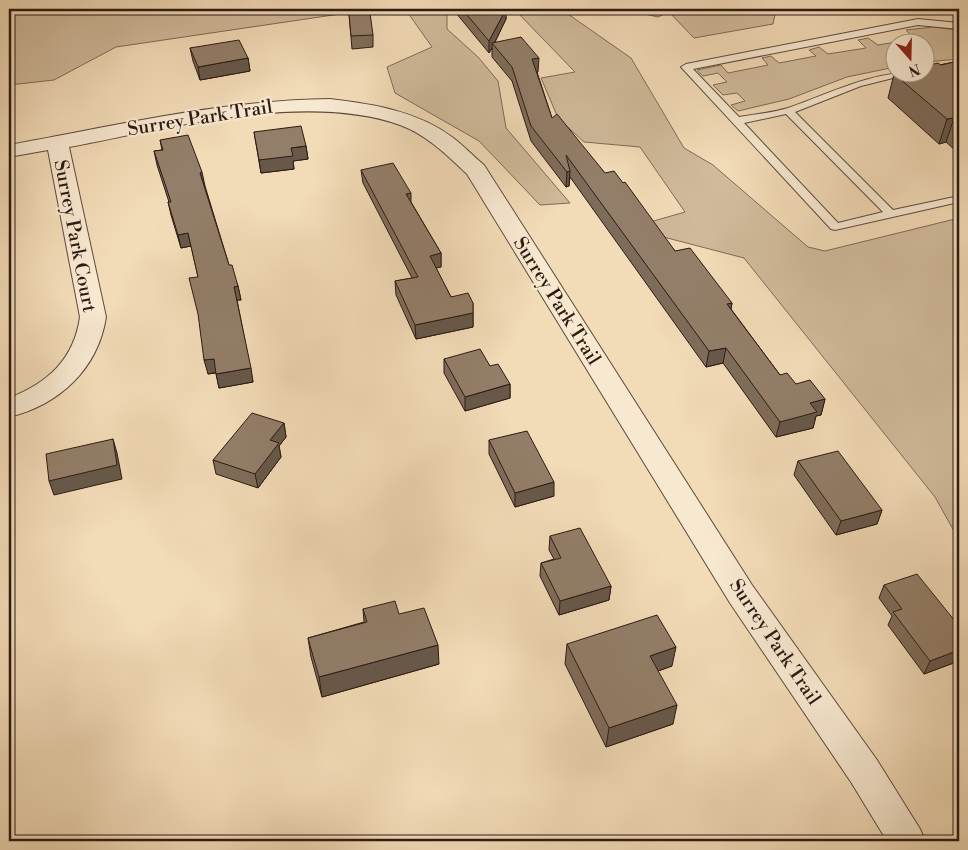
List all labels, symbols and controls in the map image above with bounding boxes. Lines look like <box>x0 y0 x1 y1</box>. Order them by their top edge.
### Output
north arrow <box>886 32 936 82</box>
text: N <box>906 59 922 80</box>
street label: Surrey Park Trail <box>126 95 275 141</box>
street label: Surrey Park Court <box>48 158 102 314</box>
street label: Surrey Park Trail <box>508 232 606 370</box>
street label: Surrey Park Trail <box>724 574 826 710</box>

